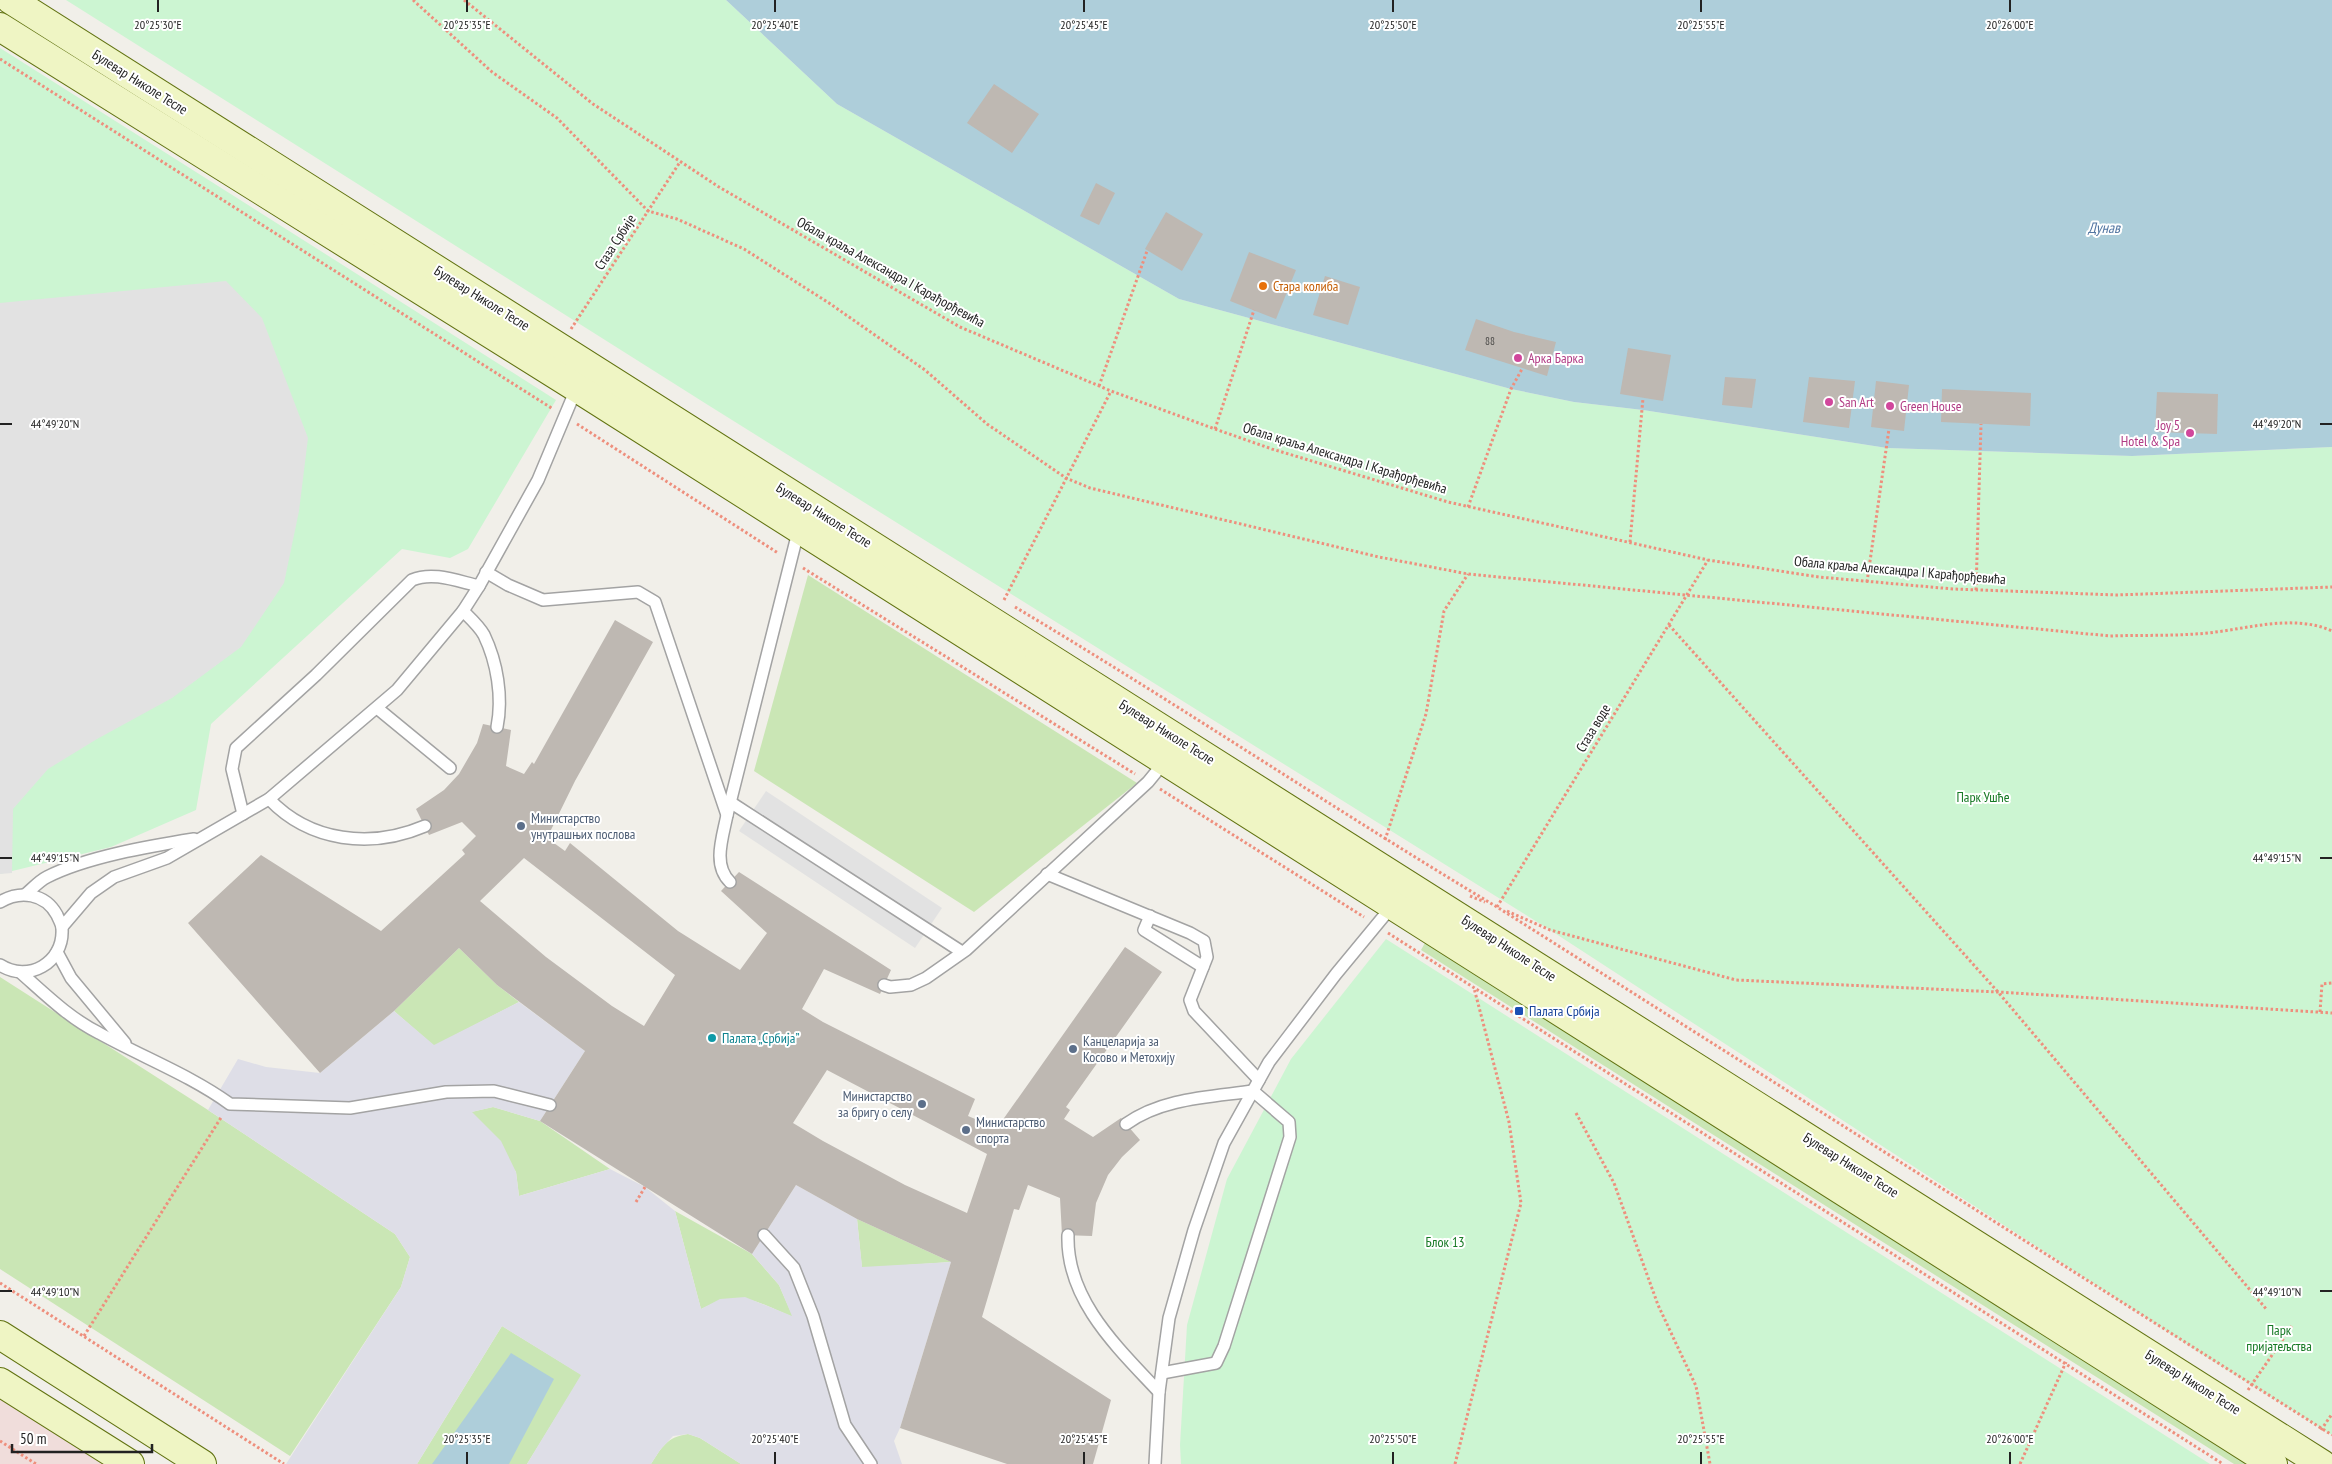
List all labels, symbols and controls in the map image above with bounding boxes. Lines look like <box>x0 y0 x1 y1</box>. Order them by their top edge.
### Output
text: 20°25'30"E <box>134 17 182 32</box>
text: 20°25'35"E <box>443 17 491 32</box>
text: 20°25'40"E <box>751 17 799 32</box>
text: 20°25'45"E <box>1060 17 1108 32</box>
text: 20°25'50"E <box>1369 17 1417 32</box>
text: 20°25'55"E <box>1677 17 1725 32</box>
text: 20°26'00"E <box>1986 17 2034 32</box>
street label: Булевар Николе Тесле <box>89 45 191 119</box>
street label: Стаза Србије <box>590 211 640 273</box>
street label: Обала краља Александра I Карађорђевића <box>794 213 988 331</box>
water label: Дунав <box>2087 218 2121 237</box>
street label: Булевар Николе Тесле <box>431 261 533 335</box>
place label: Стара колиба <box>1273 277 1338 295</box>
marker: Стара колиба <box>1257 280 1269 292</box>
house number: 88 <box>1485 334 1495 348</box>
place label: Арка Барка <box>1528 349 1584 367</box>
marker: Арка Барка <box>1512 352 1524 364</box>
place label: San Art <box>1839 393 1874 411</box>
marker: San Art <box>1823 396 1835 408</box>
place label: Green House <box>1900 397 1962 415</box>
marker: Green House <box>1884 400 1896 412</box>
text: 44°49'20"N <box>31 416 79 431</box>
place label: Joy 5 Hotel & Spa <box>2121 416 2180 450</box>
text: 44°49'20"N <box>2253 416 2301 431</box>
street label: Обала краља Александра I Карађорђевића <box>1241 418 1449 498</box>
marker: Joy 5 Hotel & Spa <box>2184 427 2196 439</box>
street label: Булевар Николе Тесле <box>773 478 875 552</box>
street label: Обала краља Александра I Карађорђевића <box>1793 552 2007 588</box>
street label: Булевар Николе Тесле <box>1116 695 1218 769</box>
street label: Стаза воде <box>1572 701 1614 755</box>
park label: Парк Ушће <box>1956 788 2010 806</box>
place label: Министарство унутрашњих послова <box>531 809 635 843</box>
marker: Министарство унутрашњих послова <box>515 820 527 832</box>
text: 44°49'15"N <box>31 850 79 865</box>
text: 44°49'15"N <box>2253 850 2301 865</box>
street label: Булевар Николе Тесле <box>1458 911 1560 985</box>
place label: Палата Србија <box>1529 1002 1600 1020</box>
marker: Палата Србија <box>1513 1005 1525 1017</box>
place label: Палата „Србија” <box>722 1029 799 1047</box>
marker: Палата „Србија” <box>706 1032 718 1044</box>
place label: Канцеларија за Косово и Метохију <box>1083 1032 1176 1066</box>
marker: Канцеларија за Косово и Метохију <box>1067 1043 1079 1055</box>
place label: Министарство за бригу о селу <box>838 1087 913 1121</box>
marker: Министарство за бригу о селу <box>916 1098 928 1110</box>
place label: Министарство спорта <box>976 1113 1045 1147</box>
marker: Министарство спорта <box>960 1124 972 1136</box>
street label: Булевар Николе Тесле <box>1800 1128 1902 1202</box>
park label: Блок 13 <box>1426 1233 1464 1251</box>
text: 44°49'10"N <box>31 1284 79 1299</box>
text: 44°49'10"N <box>2253 1284 2301 1299</box>
park label: Парк пријатељства <box>2246 1321 2312 1355</box>
street label: Булевар Николе Тесле <box>2142 1345 2244 1419</box>
scale bar <box>12 1422 152 1454</box>
text: 50 m <box>20 1429 46 1448</box>
text: 20°25'35"E <box>443 1431 491 1446</box>
text: 20°25'40"E <box>751 1431 799 1446</box>
text: 20°25'45"E <box>1060 1431 1108 1446</box>
text: 20°25'50"E <box>1369 1431 1417 1446</box>
text: 20°25'55"E <box>1677 1431 1725 1446</box>
text: 20°26'00"E <box>1986 1431 2034 1446</box>

